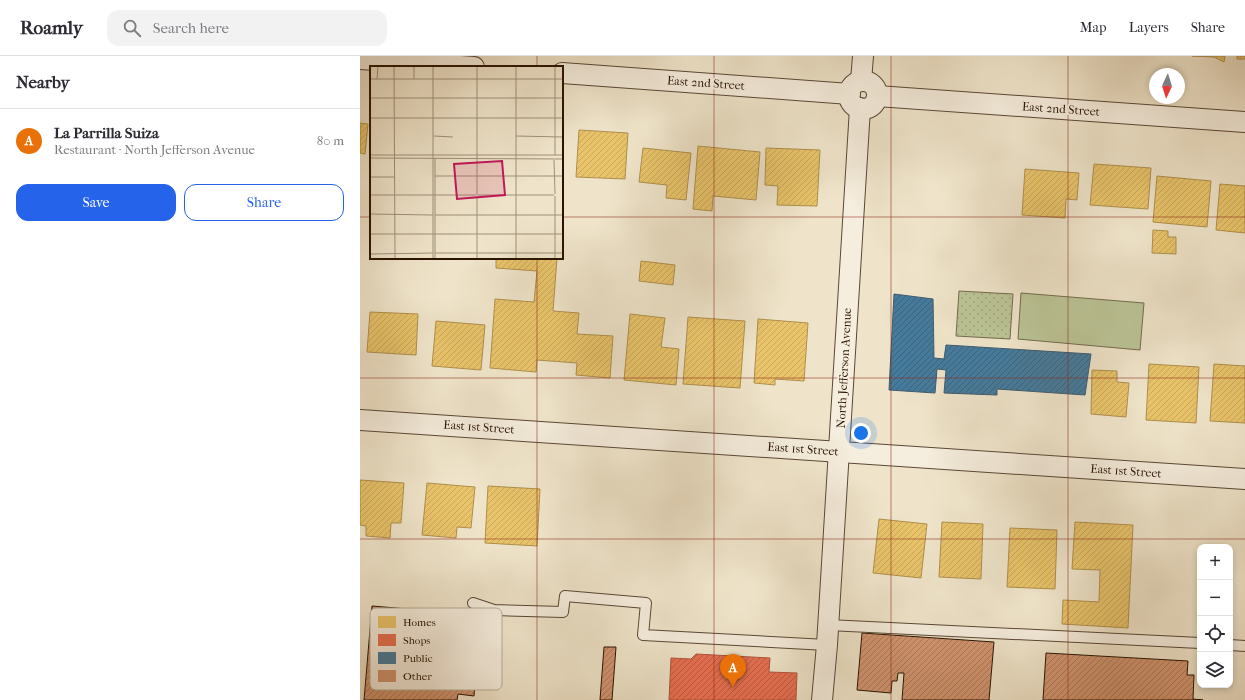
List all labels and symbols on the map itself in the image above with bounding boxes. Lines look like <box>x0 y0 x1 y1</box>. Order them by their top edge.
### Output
inset map <box>370 66 563 259</box>
north arrow <box>1149 68 1185 104</box>
street label: East 2nd Street <box>667 73 746 93</box>
street label: East 2nd Street <box>1022 99 1101 119</box>
street label: North Jefferson Avenue <box>834 307 854 429</box>
street label: East 1st Street <box>443 418 516 437</box>
your location <box>851 423 871 443</box>
street label: East 1st Street <box>767 440 840 459</box>
street label: East 1st Street <box>1090 462 1163 481</box>
legend <box>370 608 502 690</box>
text: Homes <box>403 616 436 629</box>
text: Shops <box>403 634 430 647</box>
text: Public <box>403 652 433 665</box>
pin: A <box>720 654 746 687</box>
text: Other <box>403 670 432 683</box>

